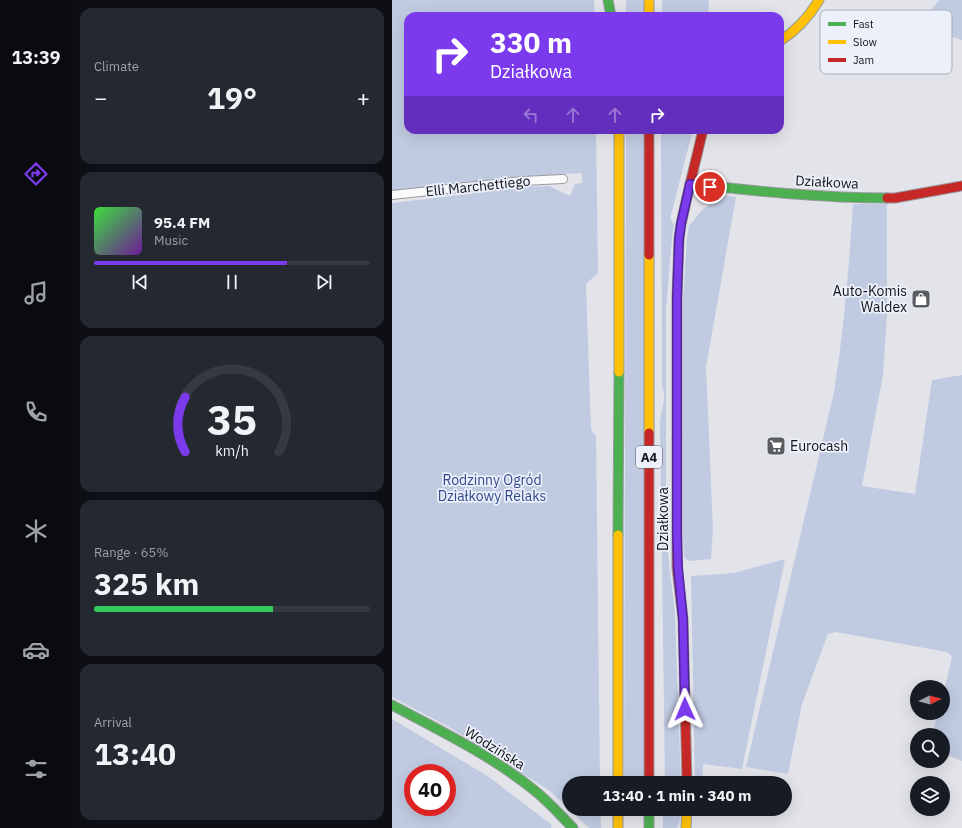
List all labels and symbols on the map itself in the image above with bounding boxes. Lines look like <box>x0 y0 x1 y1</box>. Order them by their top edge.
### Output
legend <box>820 10 952 74</box>
text: Fast <box>853 17 874 31</box>
text: Slow <box>853 35 877 49</box>
text: Jam <box>853 53 874 67</box>
pin <box>693 170 727 204</box>
street label: Działkowa <box>795 171 860 193</box>
street label: Elli Marchettiego <box>425 172 531 200</box>
place label: Auto-Komis Waldex <box>833 282 907 316</box>
shop icon: Auto-Komis Waldex <box>910 288 932 310</box>
supermarket icon: Eurocash <box>765 435 787 457</box>
place label: Eurocash <box>790 437 848 455</box>
road number: A4 <box>636 446 662 468</box>
park label: Rodzinny Ogród Działkowy Relaks <box>438 471 546 505</box>
street label: Działkowa <box>654 487 672 551</box>
north arrow <box>910 680 950 720</box>
position arrow <box>664 688 706 730</box>
street label: Wodzińska <box>461 722 529 774</box>
speed limit sign: 40 <box>404 764 456 816</box>

